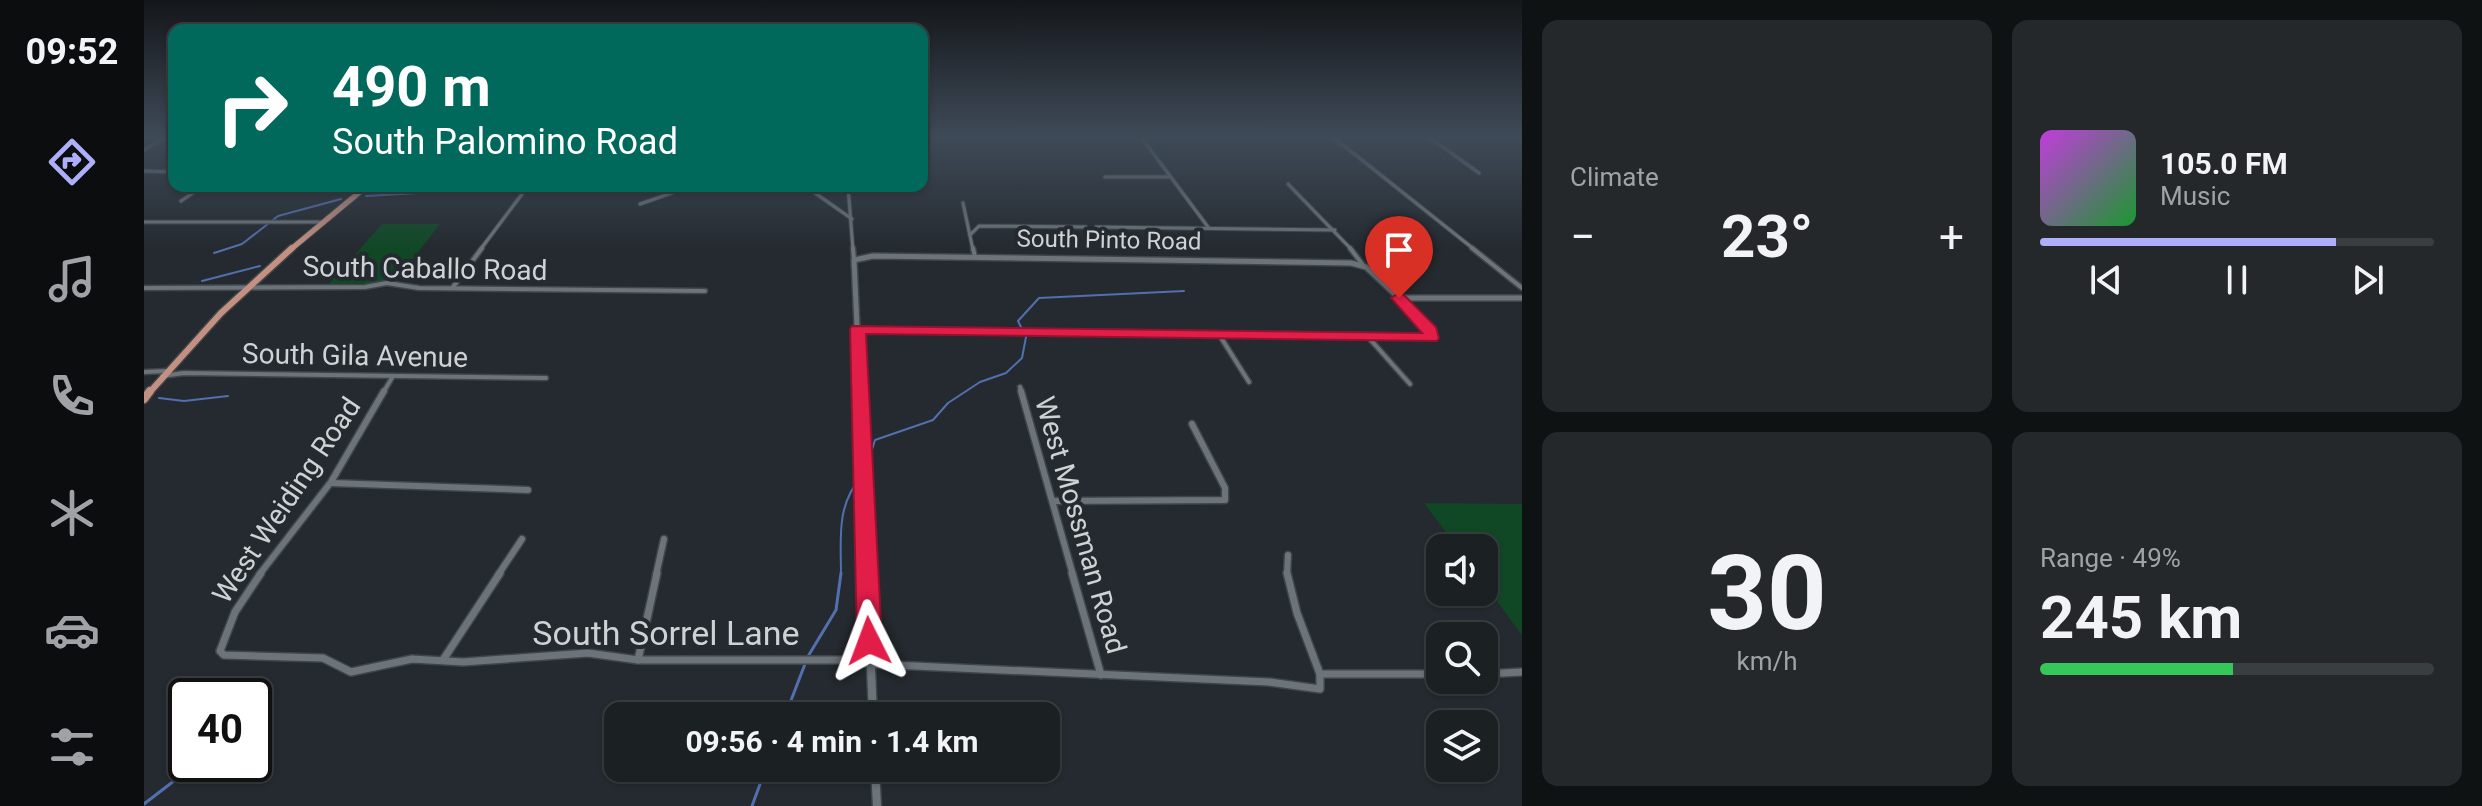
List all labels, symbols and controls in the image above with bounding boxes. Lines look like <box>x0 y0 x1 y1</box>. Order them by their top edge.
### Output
text: 09:52 <box>26 31 118 73</box>
text: 490 m <box>332 54 491 120</box>
icon: right <box>200 56 304 160</box>
text: South Palomino Road <box>332 121 678 163</box>
icon: directions <box>44 134 100 190</box>
text: 105.0 FM <box>2160 146 2288 181</box>
text: Climate <box>1570 162 1659 192</box>
text: Music <box>2160 181 2230 211</box>
text: 23° <box>1721 201 1813 272</box>
text: − <box>1570 211 1595 263</box>
text: + <box>1939 211 1964 263</box>
pin <box>1365 216 1433 298</box>
street label: South Pinto Road <box>1016 224 1202 256</box>
icon: arrive <box>1377 228 1421 272</box>
street label: South Caballo Road <box>302 250 548 287</box>
icon: music <box>44 251 100 307</box>
icon: previous <box>2084 258 2128 302</box>
icon: pause <box>2215 258 2259 302</box>
icon: next <box>2346 258 2390 302</box>
street label: South Gila Avenue <box>242 337 468 374</box>
icon: phone <box>44 368 100 424</box>
street label: West Weiding Road <box>205 391 367 609</box>
street label: West Mossman Road <box>1028 393 1133 657</box>
icon: climate <box>44 485 100 541</box>
text: 30 <box>1707 533 1827 654</box>
map controls <box>1426 534 1498 782</box>
button: sound <box>1426 534 1498 606</box>
text: Range · 49% <box>2040 543 2181 573</box>
text: 245 km <box>2040 582 2242 653</box>
position arrow <box>827 599 911 683</box>
icon: car <box>44 602 100 658</box>
street label: South Sorrel Lane <box>532 613 800 653</box>
button: search <box>1426 622 1498 694</box>
text: km/h <box>1736 646 1798 676</box>
speed limit sign: 40 <box>168 678 272 782</box>
button: layers <box>1426 710 1498 782</box>
icon: filters <box>44 719 100 775</box>
text: 09:56 · 4 min · 1.4 km <box>685 724 979 759</box>

